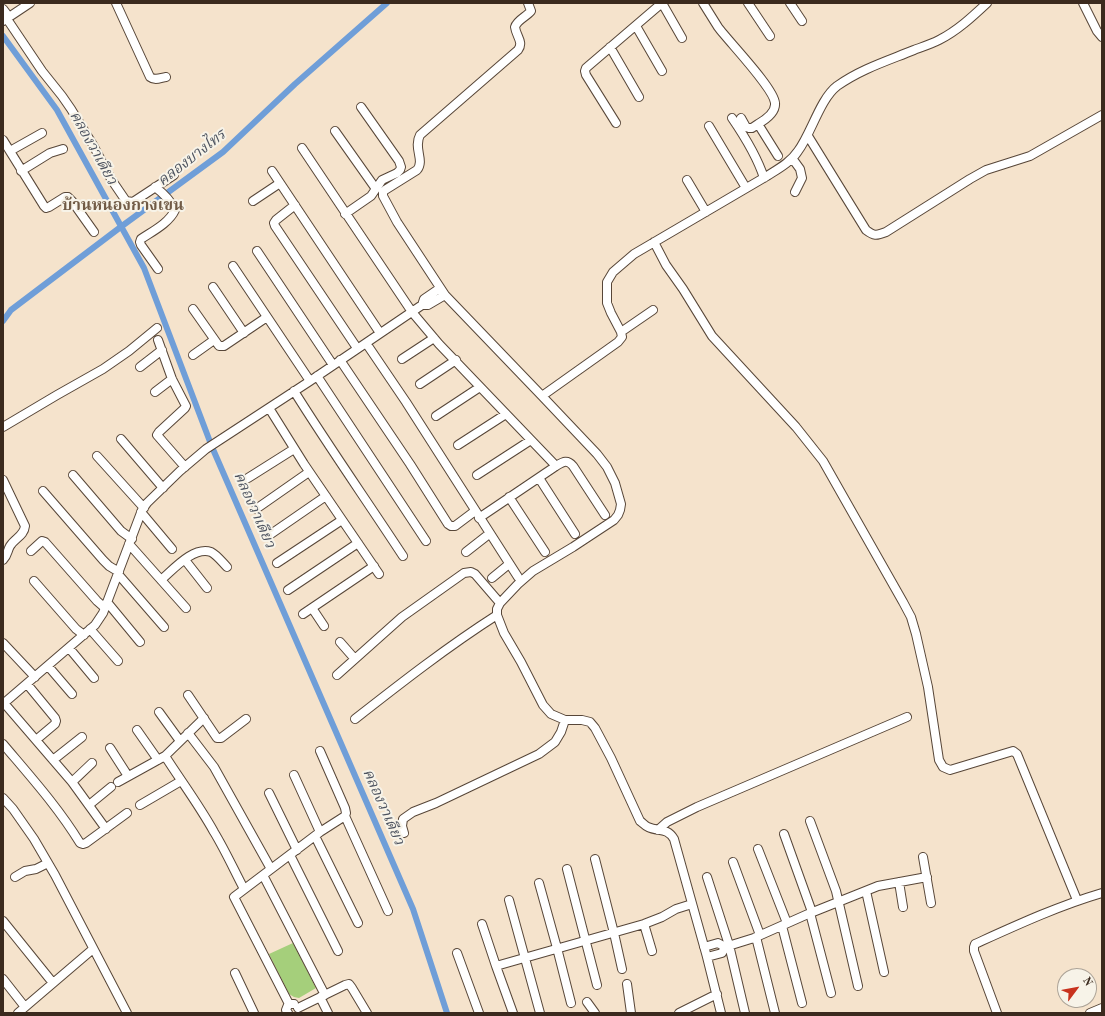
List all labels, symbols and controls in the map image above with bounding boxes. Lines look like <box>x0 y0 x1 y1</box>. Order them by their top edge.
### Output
water label: คลองวาเดียว <box>65 108 121 188</box>
water label: คลองบางไทร <box>154 126 230 190</box>
district label: บ้านหนองกางเขน <box>62 196 184 216</box>
water label: คลองวาเดียว <box>229 469 279 551</box>
water label: คลองวาเดียว <box>358 766 408 848</box>
north arrow <box>1057 968 1097 1008</box>
text: N <box>1080 975 1094 988</box>

